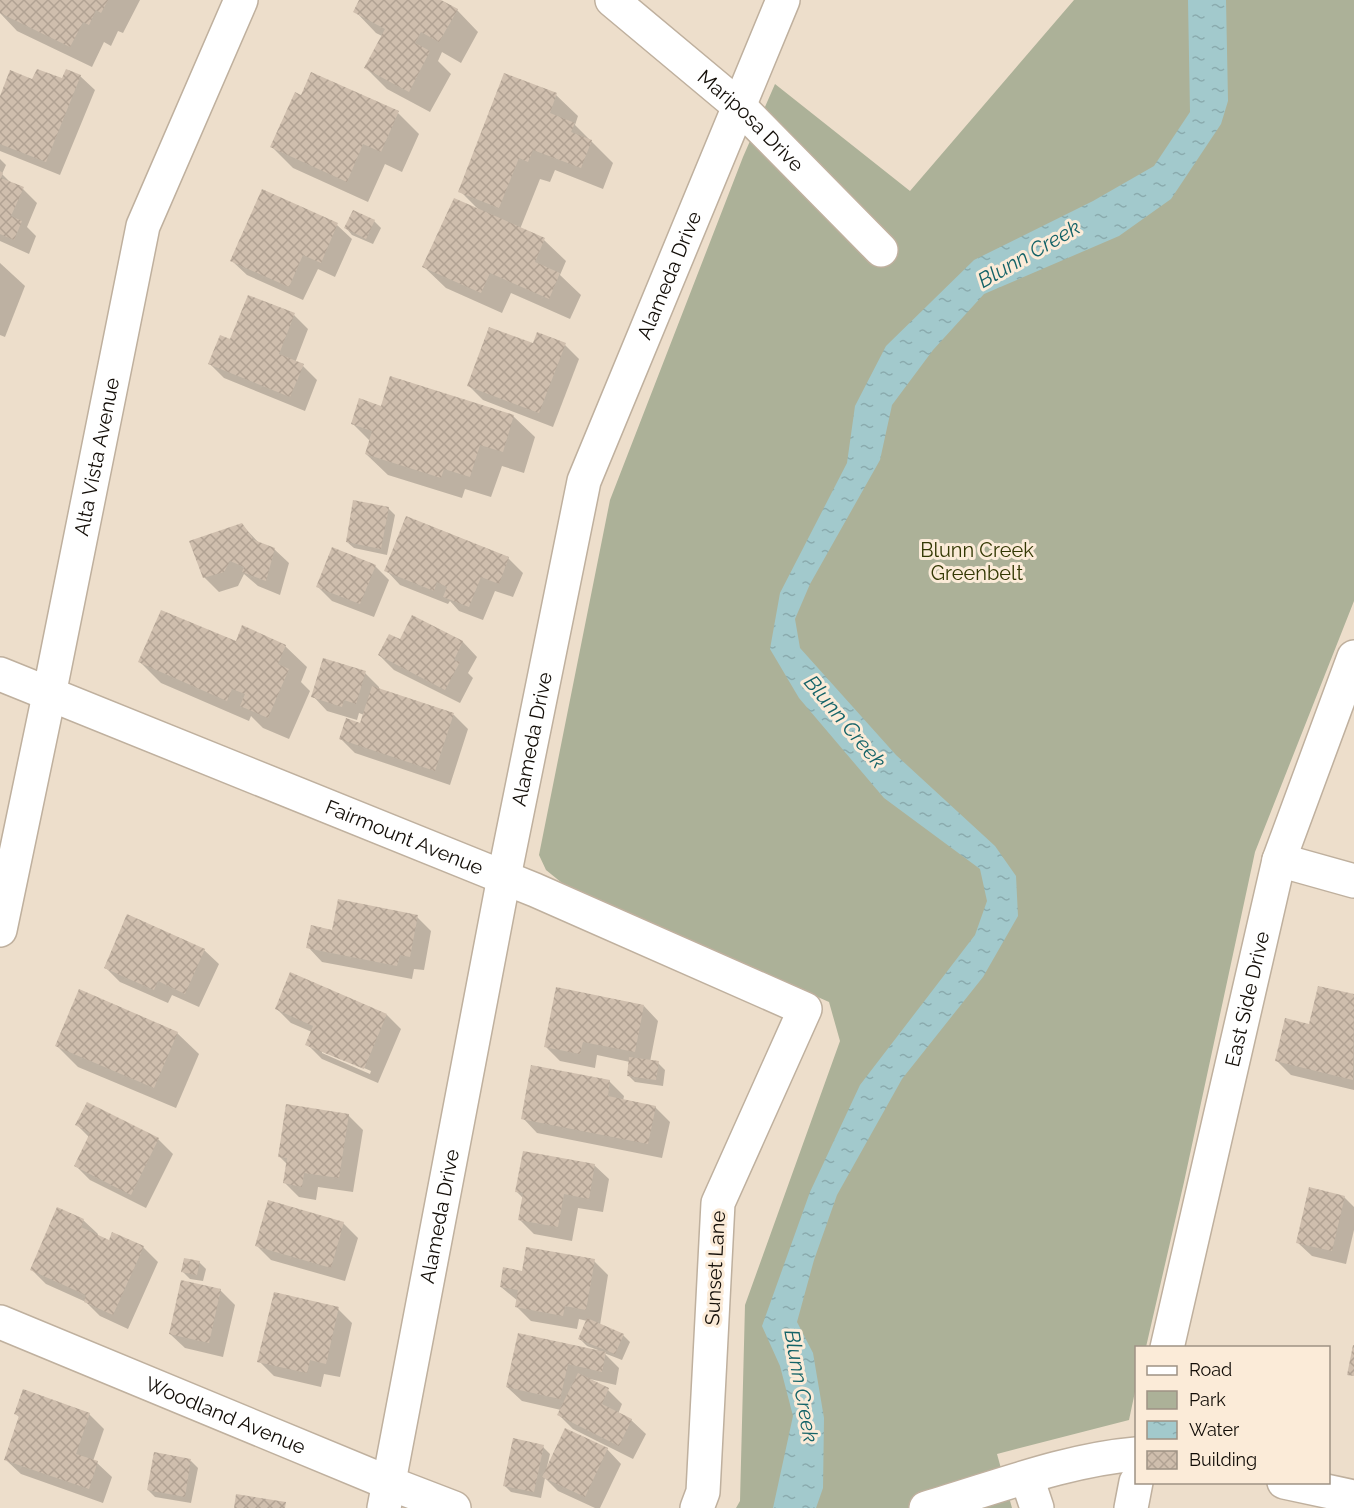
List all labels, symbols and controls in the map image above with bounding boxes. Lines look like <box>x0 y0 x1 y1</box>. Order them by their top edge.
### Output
street label: Mariposa Drive <box>693 65 809 177</box>
street label: Alameda Drive <box>632 207 706 343</box>
water label: Blunn Creek <box>973 214 1084 293</box>
street label: Alta Vista Avenue <box>69 375 124 538</box>
park label: Blunn Creek Greenbelt <box>920 538 1034 585</box>
street label: Alameda Drive <box>507 670 557 808</box>
water label: Blunn Creek <box>799 670 892 773</box>
street label: Fairmount Avenue <box>322 795 487 880</box>
street label: East Side Drive <box>1220 929 1274 1069</box>
street label: Alameda Drive <box>415 1147 464 1285</box>
street label: Sunset Lane <box>700 1210 730 1326</box>
water label: Blunn Creek <box>779 1328 824 1444</box>
legend <box>1135 1346 1330 1484</box>
text: Road <box>1189 1359 1232 1380</box>
street label: Woodland Avenue <box>142 1372 309 1459</box>
text: Park <box>1189 1389 1226 1410</box>
text: Water <box>1189 1419 1240 1440</box>
text: Building <box>1189 1449 1257 1470</box>

